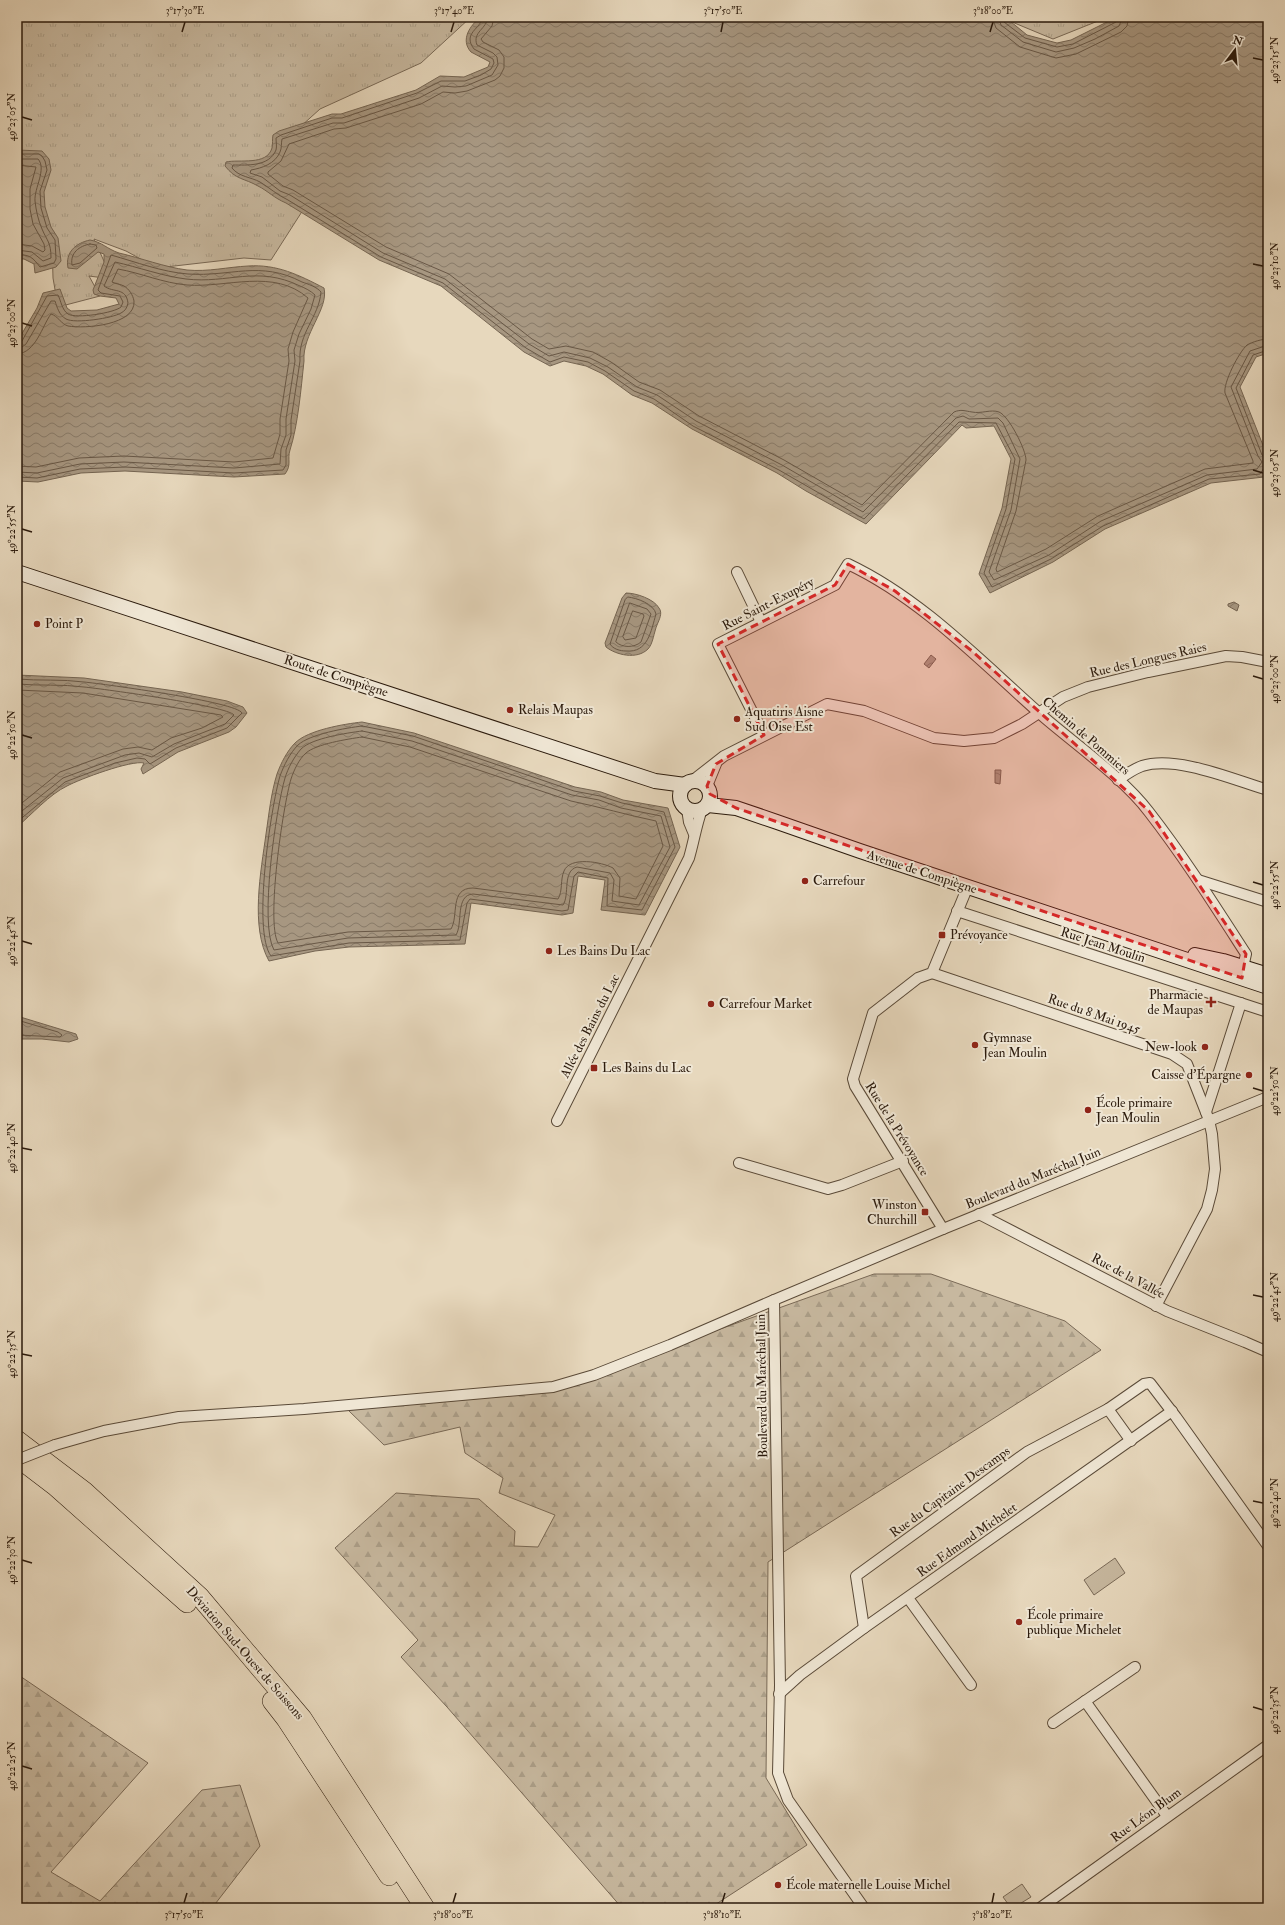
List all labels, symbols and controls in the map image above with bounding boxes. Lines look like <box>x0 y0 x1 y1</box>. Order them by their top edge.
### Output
text: 3°17'30"E <box>166 5 204 17</box>
text: 3°17'40"E <box>434 5 474 17</box>
text: 3°17'50"E <box>703 5 743 17</box>
text: 3°18'00"E <box>973 5 1013 17</box>
north arrow <box>1215 30 1255 70</box>
text: N <box>1230 33 1245 49</box>
text: 49°23'15"N <box>1269 37 1281 83</box>
text: 49°23'05"N <box>6 93 18 141</box>
text: 49°23'10"N <box>1269 242 1281 290</box>
text: 49°23'00"N <box>6 298 18 348</box>
text: 49°23'05"N <box>1269 449 1281 497</box>
text: 49°22'55"N <box>6 505 18 553</box>
street label: Rue Saint-Exupéry <box>719 574 817 635</box>
place label: Point P <box>45 616 83 632</box>
marker: Point P <box>32 619 42 629</box>
street label: Rue des Longues Raies <box>1088 639 1208 681</box>
street label: Route de Compiègne <box>281 652 391 702</box>
text: 49°23'00"N <box>1269 654 1281 704</box>
street label: Chemin de Pommiers <box>1039 694 1134 779</box>
place label: Relais Maupas <box>518 702 593 719</box>
place label: Aquatiris Aisne Sud Oise Est <box>744 704 824 735</box>
marker: Relais Maupas <box>505 705 515 715</box>
text: 49°22'50"N <box>6 710 18 760</box>
marker: Aquatiris Aisne Sud Oise Est <box>732 714 742 724</box>
street label: Avenue de Compiègne <box>864 846 980 898</box>
text: 49°22'55"N <box>1269 861 1281 909</box>
place label: Carrefour <box>813 873 865 889</box>
marker: Carrefour <box>800 876 810 886</box>
text: 49°22'45"N <box>6 916 18 966</box>
street label: Rue Jean Moulin <box>1059 924 1148 966</box>
place label: Prévoyance <box>950 927 1008 944</box>
marker: Prévoyance <box>937 930 947 940</box>
place label: Les Bains Du Lac <box>557 943 650 959</box>
marker: Les Bains Du Lac <box>544 946 554 956</box>
street label: Allée des Bains du Lac <box>556 971 623 1082</box>
place label: Pharmacie de Maupas <box>1147 987 1204 1019</box>
street label: Rue du 8 Mai 1945 <box>1046 991 1143 1037</box>
place label: Carrefour Market <box>719 996 812 1012</box>
marker: Pharmacie de Maupas <box>1206 997 1216 1007</box>
marker: Carrefour Market <box>706 999 716 1009</box>
place label: Gymnase Jean Moulin <box>982 1030 1047 1061</box>
place label: New-look <box>1145 1039 1198 1055</box>
marker: Gymnase Jean Moulin <box>970 1040 980 1050</box>
marker: New-look <box>1200 1042 1210 1052</box>
place label: Les Bains du Lac <box>602 1060 691 1076</box>
marker: Les Bains du Lac <box>589 1063 599 1073</box>
place label: Caisse d'Épargne <box>1151 1066 1242 1084</box>
text: 49°22'50"N <box>1269 1066 1281 1116</box>
marker: Caisse d'Épargne <box>1244 1070 1254 1080</box>
street label: Rue de la Prévoyance <box>861 1079 933 1180</box>
place label: École primaire Jean Moulin <box>1095 1094 1173 1126</box>
marker: École primaire Jean Moulin <box>1083 1105 1093 1115</box>
text: 49°22'40"N <box>6 1123 18 1173</box>
street label: Boulevard du Maréchal Juin <box>963 1143 1103 1212</box>
place label: Winston Churchill <box>867 1197 918 1228</box>
marker: Winston Churchill <box>920 1207 930 1217</box>
street label: Rue de la Vallée <box>1088 1250 1168 1302</box>
text: 49°22'45"N <box>1269 1272 1281 1322</box>
street label: Boulevard du Maréchal Juin <box>753 1313 771 1458</box>
text: 49°22'35"N <box>6 1330 18 1378</box>
street label: Rue du Capitaine Descamps <box>887 1443 1014 1542</box>
text: 49°22'40"N <box>1269 1478 1281 1528</box>
street label: Rue Edmond Michelet <box>914 1500 1020 1580</box>
text: 49°22'30"N <box>6 1535 18 1585</box>
street label: Déviation Sud-Ouest de Soissons <box>183 1583 308 1723</box>
place label: École primaire publique Michelet <box>1026 1606 1121 1639</box>
marker: École primaire publique Michelet <box>1014 1617 1024 1627</box>
text: 49°22'35"N <box>1269 1686 1281 1734</box>
text: 49°22'25"N <box>6 1741 18 1791</box>
street label: Rue Léon Blum <box>1108 1784 1184 1846</box>
place label: École maternelle Louise Michel <box>786 1876 951 1893</box>
marker: École maternelle Louise Michel <box>773 1880 783 1890</box>
text: 3°17'50"E <box>164 1909 204 1921</box>
text: 3°18'00"E <box>433 1909 473 1921</box>
text: 3°18'10"E <box>703 1909 741 1921</box>
text: 3°18'20"E <box>972 1909 1012 1921</box>

